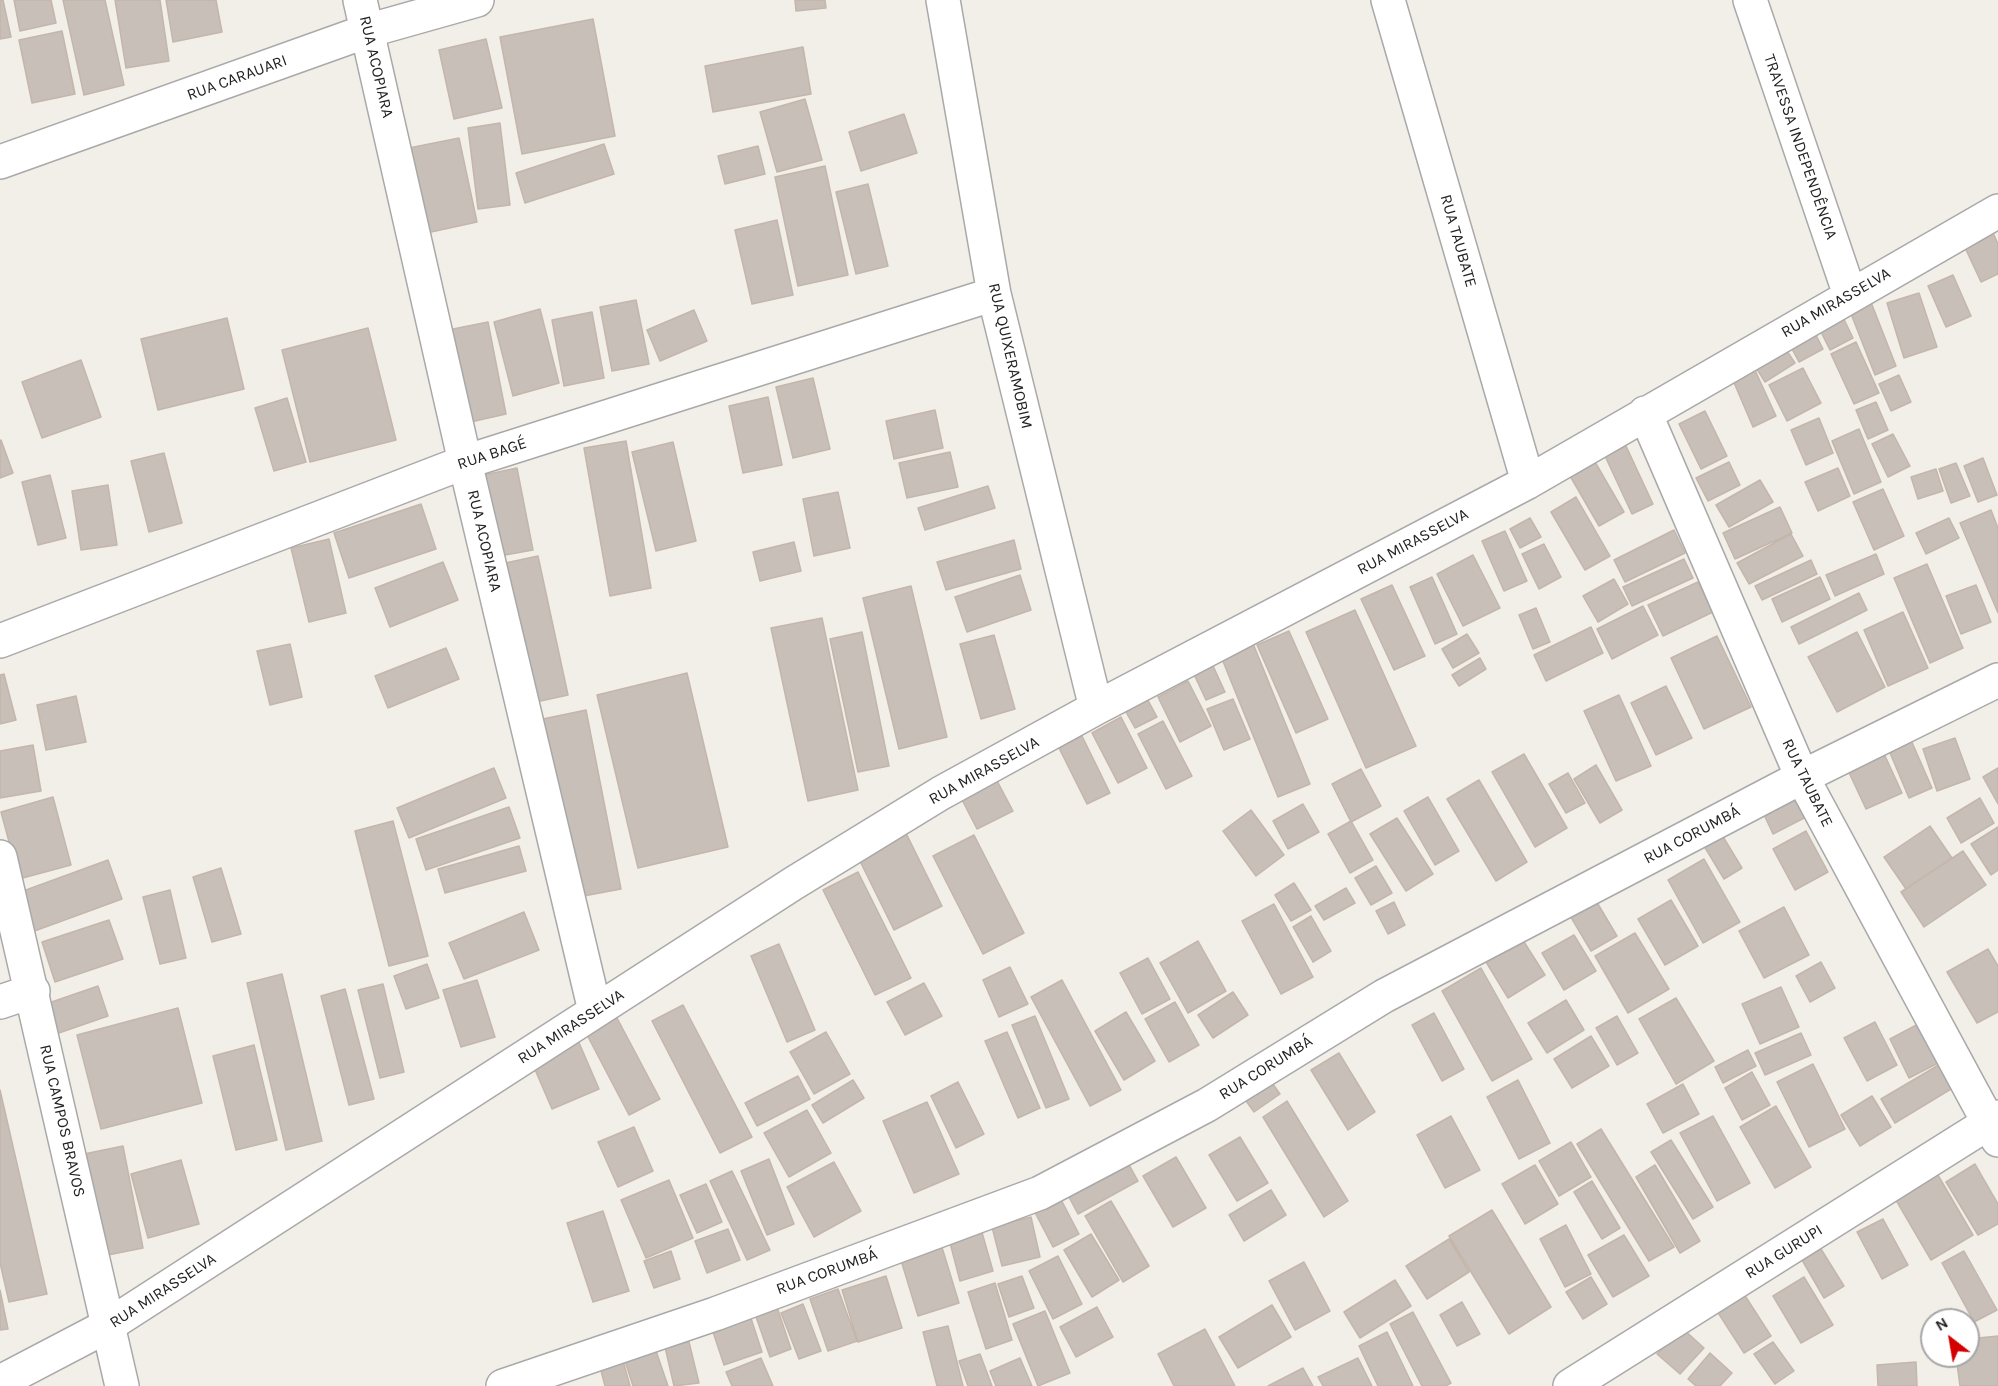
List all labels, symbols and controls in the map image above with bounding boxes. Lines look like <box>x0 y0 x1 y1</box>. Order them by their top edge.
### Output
street label: RUA ACOPIARA <box>355 14 397 120</box>
street label: RUA CARAUARI <box>184 51 290 105</box>
street label: TRAVESSA INDEPENDÊNCIA <box>1759 52 1841 242</box>
street label: RUA TAUBATE <box>1436 192 1480 290</box>
street label: RUA MIRASSELVA <box>1778 264 1894 342</box>
street label: RUA QUIXERAMOBIM <box>984 281 1036 431</box>
street label: RUA BAGÉ <box>455 434 529 474</box>
street label: RUA ACOPIARA <box>463 488 505 594</box>
street label: RUA MIRASSELVA <box>1354 505 1472 579</box>
street label: RUA MIRASSELVA <box>926 733 1042 809</box>
street label: RUA TAUBATE <box>1777 736 1837 830</box>
street label: RUA CORUMBÁ <box>1641 802 1743 868</box>
street label: RUA MIRASSELVA <box>514 985 628 1069</box>
street label: RUA CORUMBÁ <box>1216 1032 1316 1104</box>
street label: RUA CAMPOS BRAVOS <box>35 1043 89 1199</box>
street label: RUA GURUPI <box>1742 1221 1826 1283</box>
street label: RUA CORUMBÁ <box>774 1245 880 1299</box>
street label: RUA MIRASSELVA <box>106 1249 220 1333</box>
north arrow <box>1920 1308 1980 1368</box>
text: N <box>1932 1313 1951 1335</box>

